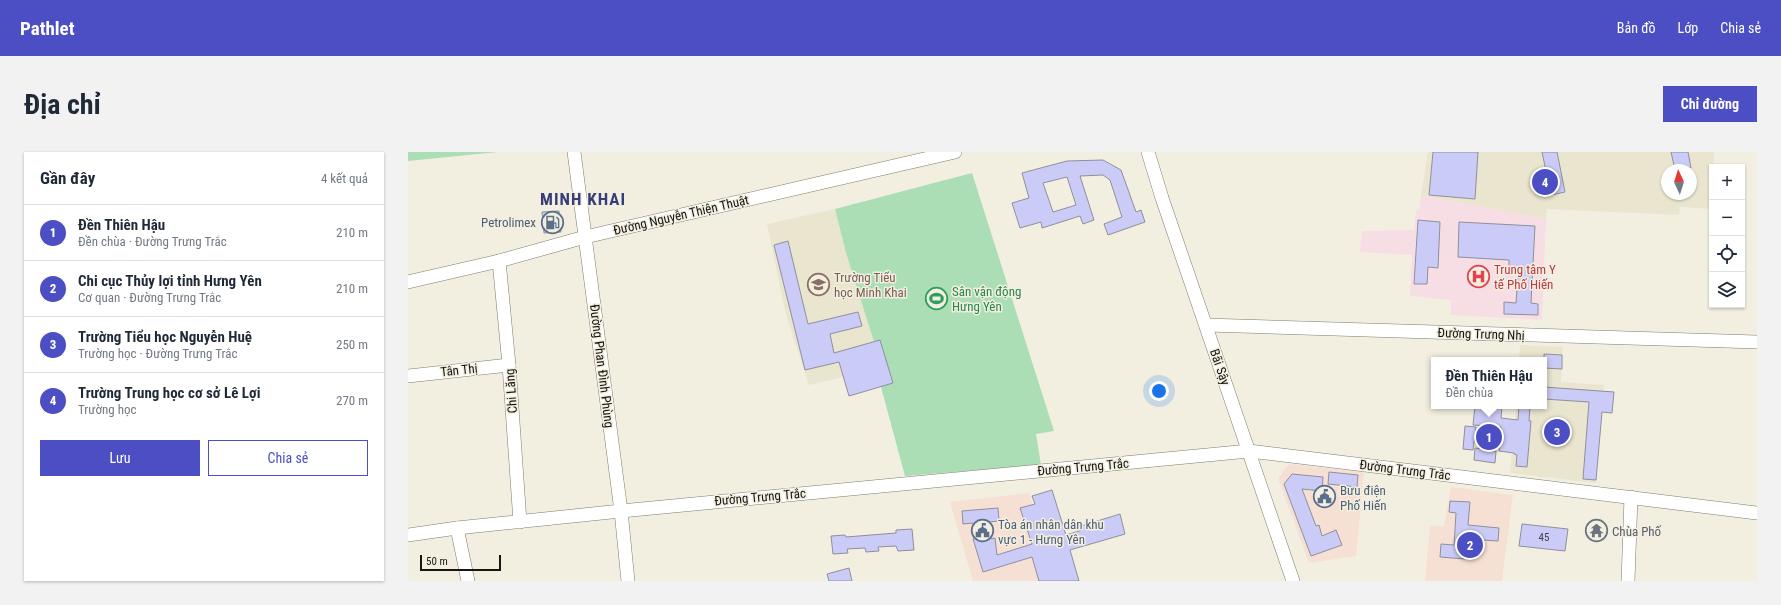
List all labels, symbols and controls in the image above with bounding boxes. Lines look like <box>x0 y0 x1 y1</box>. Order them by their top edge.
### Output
text: Pathlet <box>20 17 75 40</box>
text: Bản đồ <box>1617 20 1656 36</box>
text: Lớp <box>1678 20 1698 36</box>
text: Chia sẻ <box>1720 20 1761 36</box>
button: Chỉ đường <box>1663 86 1757 122</box>
text: Địa chỉ <box>24 88 101 121</box>
north arrow <box>1661 164 1697 200</box>
map controls <box>1709 164 1745 308</box>
button: + <box>1709 164 1745 200</box>
pin: 4 <box>1532 167 1558 197</box>
text: Gần đây <box>40 168 95 188</box>
text: 4 kết quả <box>321 171 368 186</box>
district label: MINH KHAI <box>540 189 626 209</box>
street label: Đường Nguyễn Thiện Thuật <box>612 192 750 238</box>
button: − <box>1709 200 1745 236</box>
fuel station icon: Petrolimex <box>539 209 565 235</box>
place label: Petrolimex <box>481 215 536 230</box>
text: Đền Thiên Hậu <box>78 216 165 234</box>
text: 1 <box>50 225 56 240</box>
text: 210 m <box>336 225 368 240</box>
text: Đền chùa · Đường Trưng Trắc <box>78 234 227 249</box>
button: locate <box>1709 236 1745 272</box>
place label: Trung tâm Y tế Phố Hiến <box>1494 262 1556 292</box>
hospital icon: Trung tâm Y tế Phố Hiến <box>1465 263 1491 289</box>
place label: Trường Tiểu học Minh Khai <box>834 270 907 300</box>
school or university icon: Trường Tiểu học Minh Khai <box>805 271 831 297</box>
text: Chi cục Thủy lợi tỉnh Hưng Yên <box>78 272 262 290</box>
button: layers <box>1709 272 1745 308</box>
text: 2 <box>50 281 56 296</box>
text: 210 m <box>336 281 368 296</box>
place label: Sân vận động Hưng Yên <box>952 284 1021 314</box>
sports icon: Sân vận động Hưng Yên <box>923 285 949 311</box>
text: Cơ quan · Đường Trưng Trắc <box>78 290 221 305</box>
street label: Đường Phan Đình Phùng <box>587 303 617 429</box>
street label: Đường Trưng Nhị <box>1437 325 1525 343</box>
text: Trường Tiểu học Nguyễn Huệ <box>78 328 252 346</box>
text: 3 <box>50 337 56 352</box>
text: 250 m <box>336 337 368 352</box>
text: Trường học · Đường Trưng Trắc <box>78 346 237 361</box>
street label: Bãi Sậy <box>1207 347 1233 388</box>
popup <box>1431 357 1547 409</box>
street label: Tân Thị <box>440 361 478 379</box>
text: Đền Thiên Hậu <box>1445 367 1533 385</box>
street label: Chi Lăng <box>502 368 520 414</box>
your location <box>1149 381 1169 401</box>
text: Trường Trung học cơ sở Lê Lợi <box>78 384 260 402</box>
text: Đền chùa <box>1445 385 1493 400</box>
text: 4 <box>50 393 56 408</box>
text: 270 m <box>336 393 368 408</box>
text: Trường học <box>78 402 136 417</box>
pin: 3 <box>1544 417 1570 447</box>
pin: 1 <box>1476 422 1502 452</box>
button: Lưu <box>40 440 200 476</box>
button: Chia sẻ <box>208 440 368 476</box>
street label: Đường Trưng Trắc <box>1037 456 1129 478</box>
street label: Đường Trưng Trắc <box>1359 457 1451 483</box>
place label: Bưu điện Phố Hiến <box>1340 483 1386 513</box>
public building icon: Bưu điện Phố Hiến <box>1311 484 1337 510</box>
street label: Đường Trưng Trắc <box>714 486 806 508</box>
place label: Tòa án nhân dân khu vực 1 - Hưng Yên <box>998 517 1104 547</box>
public building icon: Tòa án nhân dân khu vực 1 - Hưng Yên <box>969 518 995 544</box>
temple icon: Chùa Phố <box>1583 518 1609 544</box>
place label: Chùa Phố <box>1612 524 1662 539</box>
pin: 2 <box>1457 530 1483 560</box>
house number: 45 <box>1539 531 1549 544</box>
scale bar <box>420 553 501 572</box>
text: 50 m <box>426 555 448 568</box>

